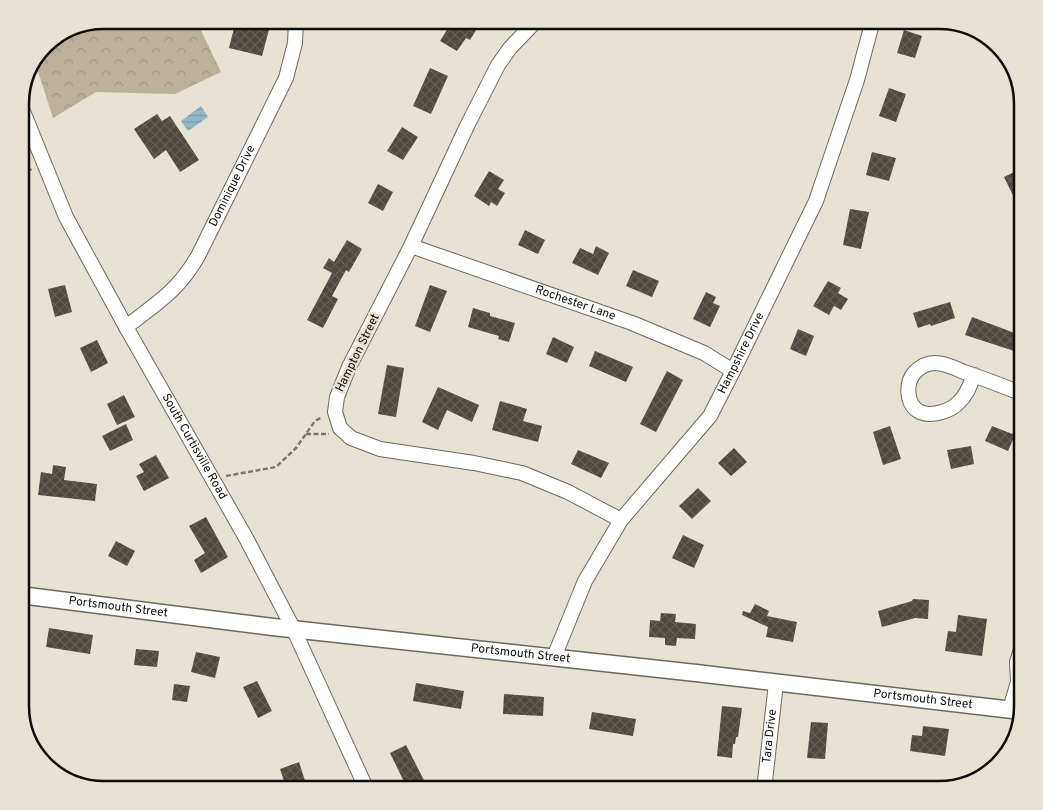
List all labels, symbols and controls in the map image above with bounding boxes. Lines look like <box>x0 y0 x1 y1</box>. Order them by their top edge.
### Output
street label: Dominique Drive <box>206 143 259 230</box>
street label: Rochester Lane <box>533 282 618 325</box>
street label: Hampshire Drive <box>715 310 768 397</box>
street label: Hampton Street <box>332 311 384 395</box>
street label: South Curtisville Road <box>158 391 230 502</box>
street label: Portsmouth Street <box>68 593 169 622</box>
street label: Portsmouth Street <box>470 641 571 667</box>
street label: Portsmouth Street <box>872 686 974 713</box>
street label: Tara Drive <box>759 708 781 764</box>

